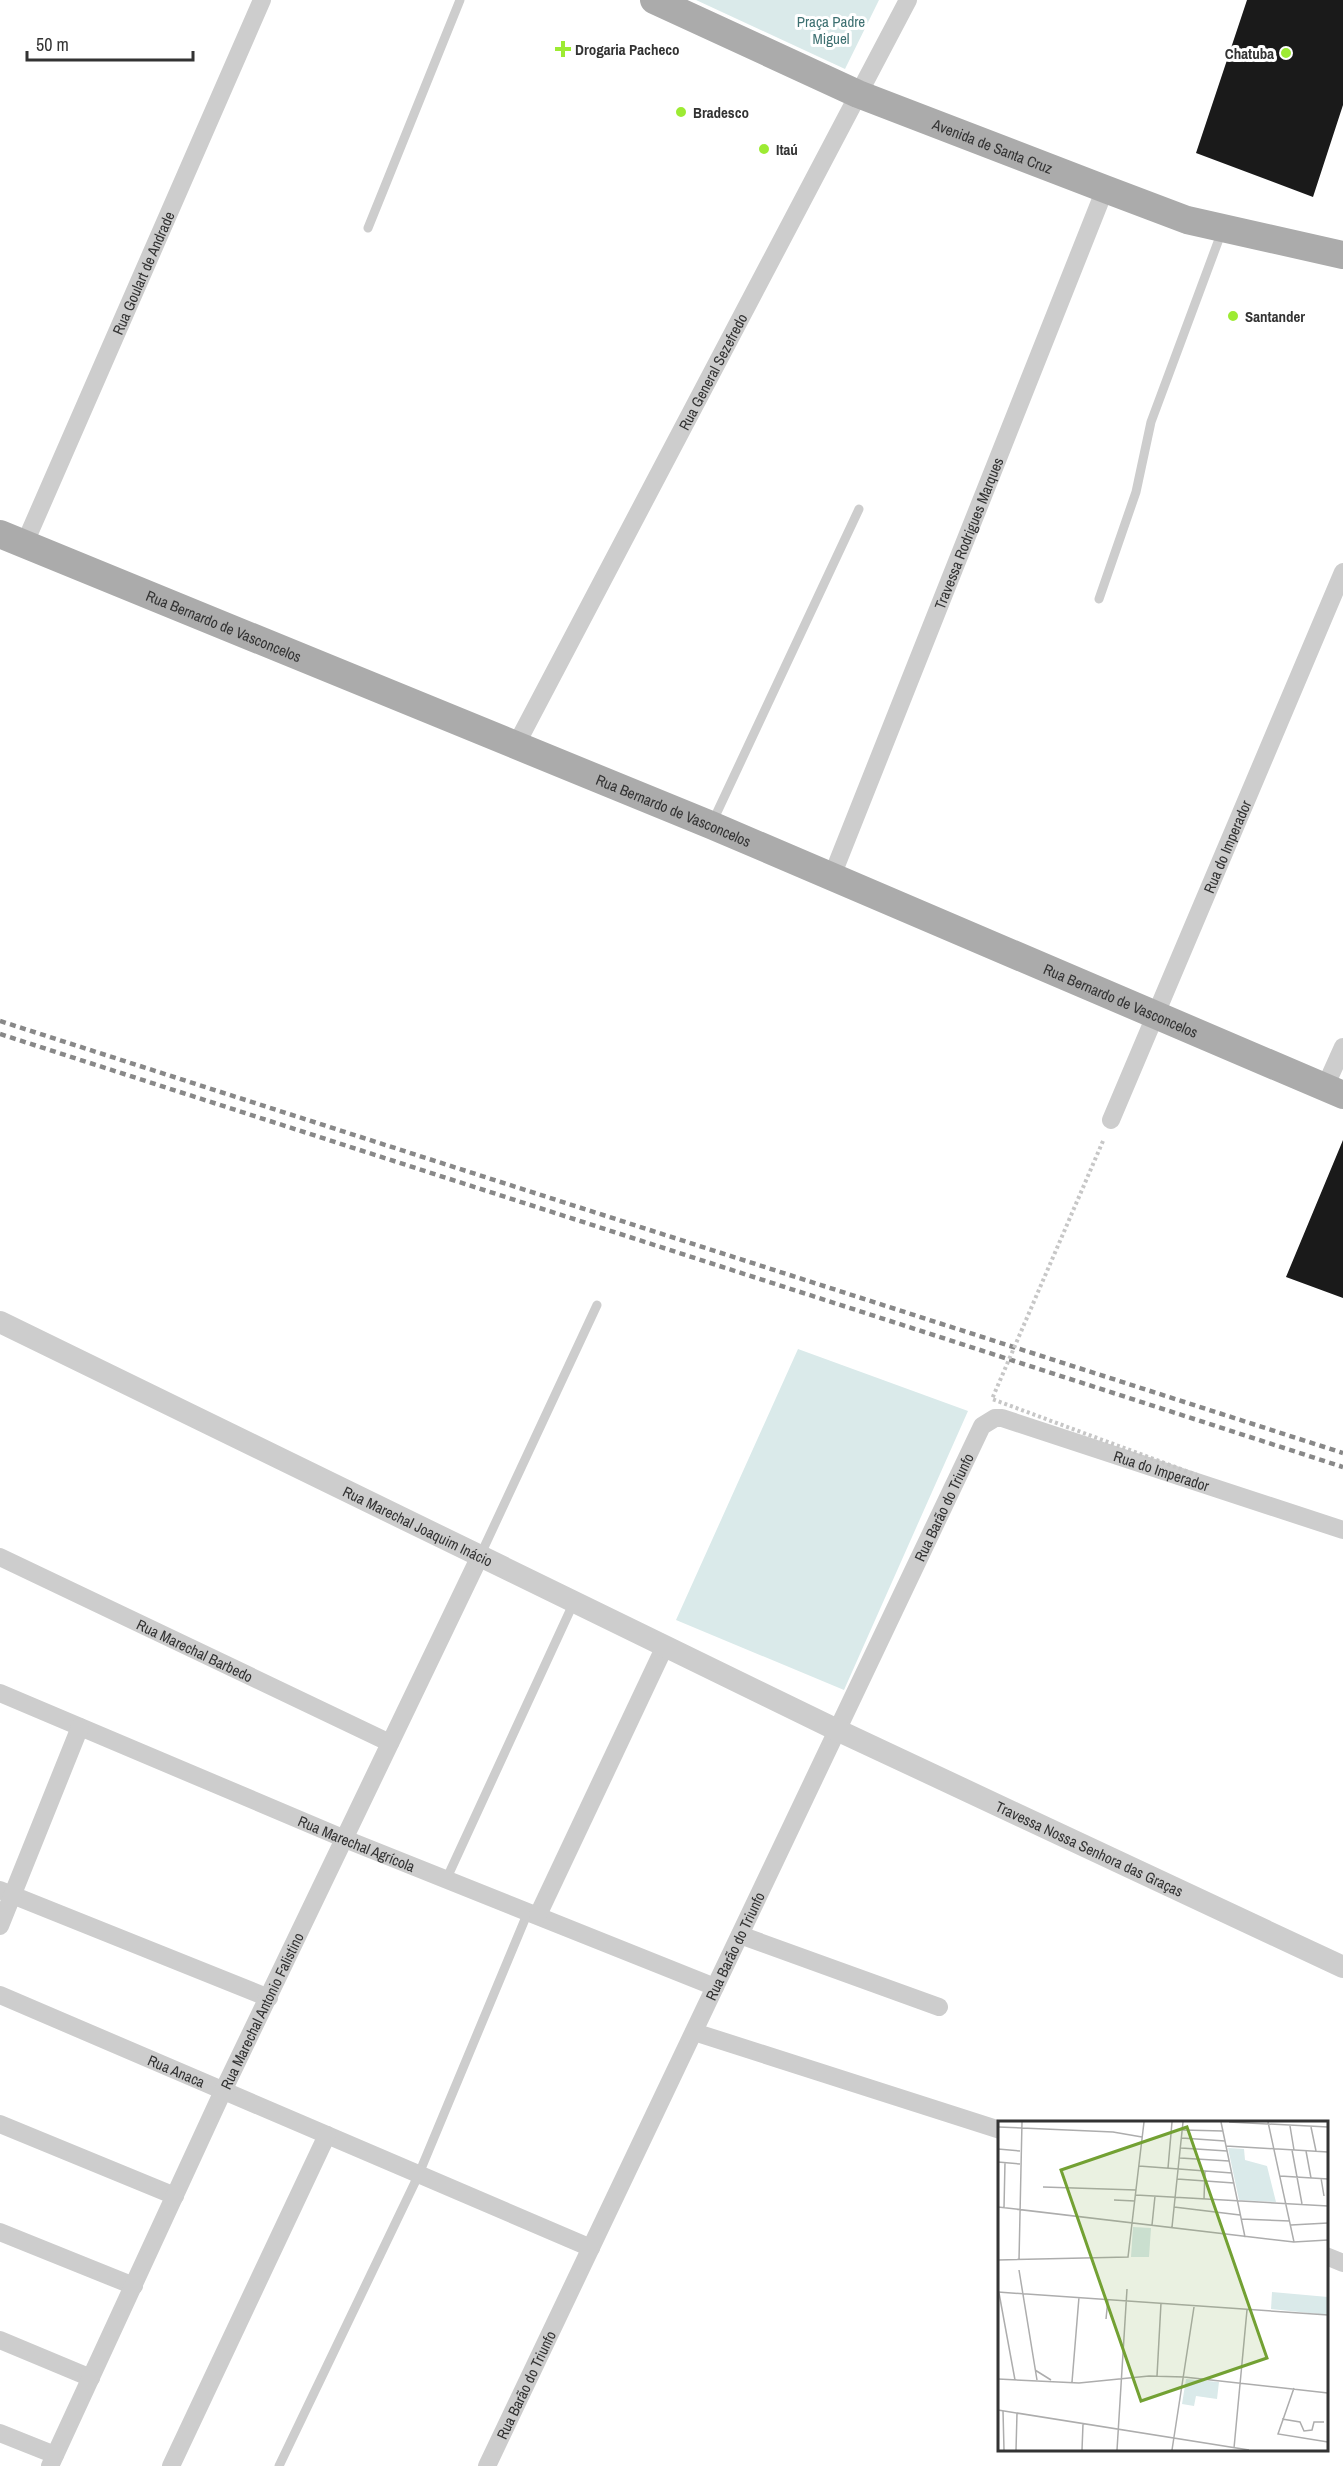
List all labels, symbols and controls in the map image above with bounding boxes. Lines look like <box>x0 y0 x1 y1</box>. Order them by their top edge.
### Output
park label: Praça Padre Miguel <box>797 11 865 49</box>
scale bar <box>27 24 194 62</box>
text: 50 m <box>36 32 69 57</box>
place label: Drogaria Pacheco <box>575 39 680 60</box>
marker: Drogaria Pacheco <box>556 42 570 56</box>
place label: Chatuba <box>1225 43 1274 64</box>
marker: Chatuba <box>1279 46 1293 60</box>
place label: Bradesco <box>693 102 749 123</box>
marker: Bradesco <box>674 105 688 119</box>
street label: Avenida de Santa Cruz <box>929 113 1056 178</box>
place label: Itaú <box>776 139 798 160</box>
marker: Itaú <box>757 142 771 156</box>
street label: Rua Goulart de Andrade <box>107 208 179 338</box>
place label: Santander <box>1245 306 1305 327</box>
street label: Rua General Sezefredo <box>673 309 752 434</box>
marker: Santander <box>1226 309 1240 323</box>
street label: Travessa Rodrigues Marques <box>929 454 1008 612</box>
street label: Rua Bernardo de Vasconcelos <box>143 584 305 667</box>
street label: Rua Bernardo de Vasconcelos <box>593 769 754 851</box>
street label: Rua do Imperador <box>1198 797 1256 896</box>
street label: Rua Bernardo de Vasconcelos <box>1040 958 1201 1042</box>
street label: Rua do Imperador <box>1111 1445 1212 1496</box>
street label: Rua Barão do Triunfo <box>909 1449 978 1565</box>
street label: Rua Marechal Joaquim Inácio <box>340 1480 497 1571</box>
street label: Rua Marechal Barbedo <box>133 1613 257 1687</box>
street label: Travessa Nossa Senhora das Graças <box>992 1795 1187 1901</box>
street label: Rua Marechal Agrícola <box>295 1810 418 1877</box>
street label: Rua Barão do Triunfo <box>700 1888 769 2004</box>
street label: Rua Marechal Antonio Falistino <box>215 1929 308 2093</box>
street label: Rua Anaca <box>145 2049 208 2092</box>
inset map <box>998 2121 1328 2451</box>
street label: Rua Barão do Triunfo <box>491 2327 561 2442</box>

